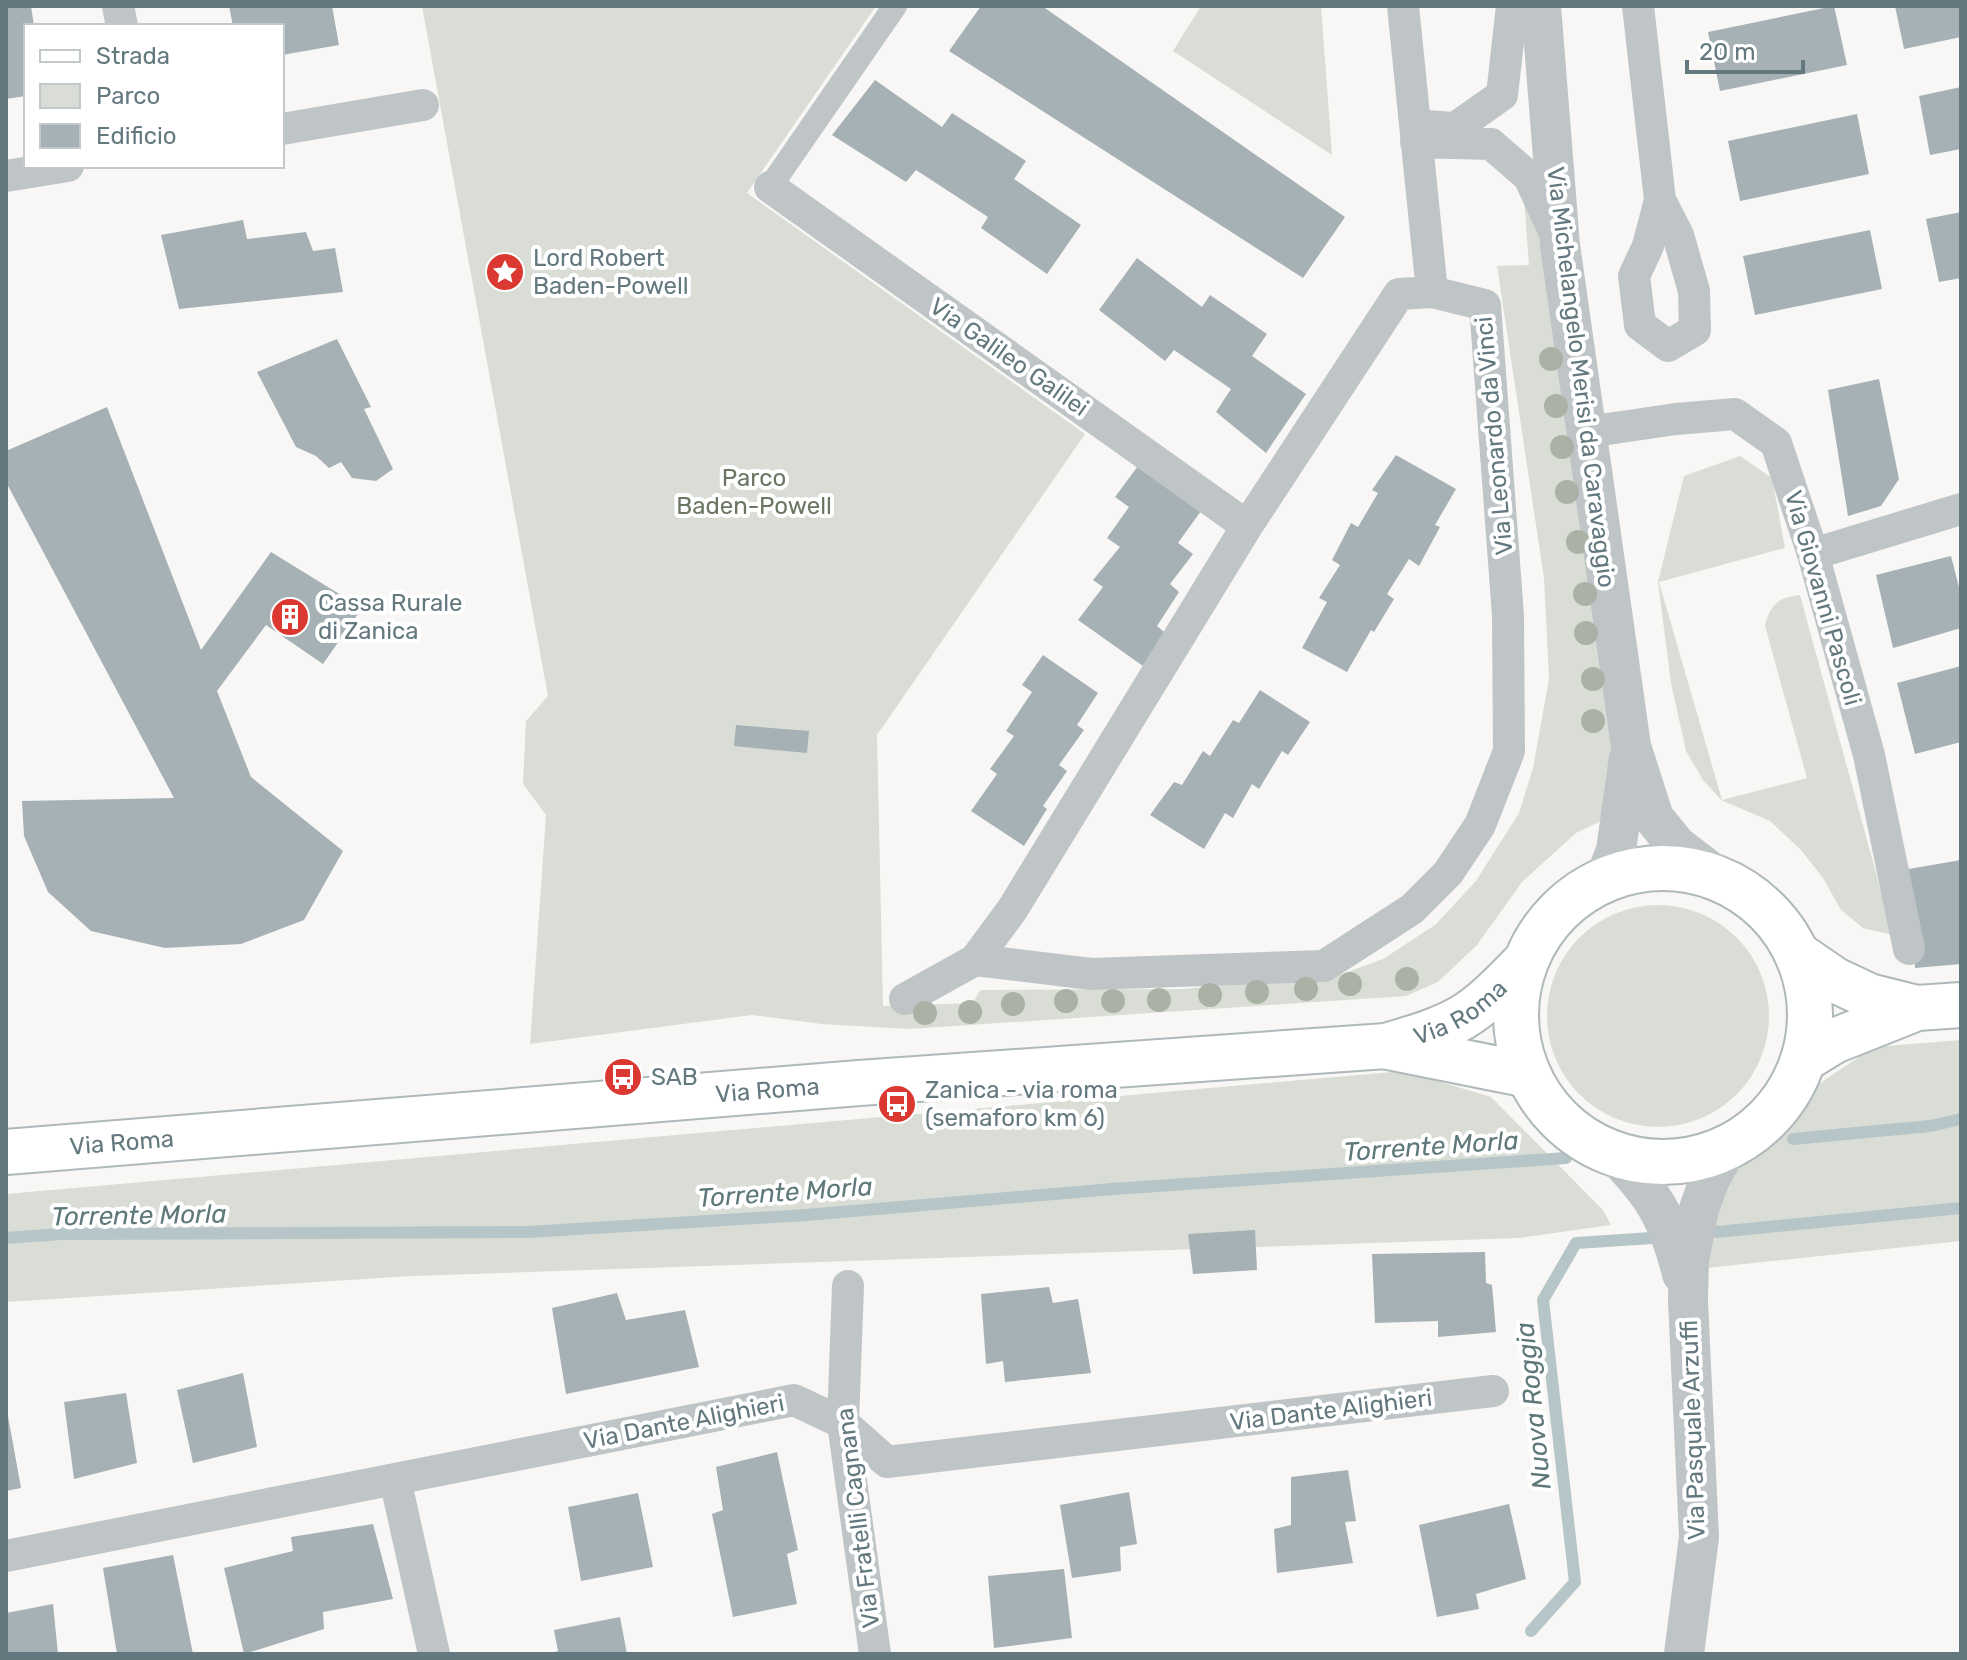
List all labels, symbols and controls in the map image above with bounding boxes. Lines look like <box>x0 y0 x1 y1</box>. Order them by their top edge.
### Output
legend <box>24 24 284 168</box>
scale bar <box>1687 24 1803 74</box>
text: 20 m <box>1699 38 1756 66</box>
text: Strada <box>96 42 170 70</box>
text: Parco <box>96 82 160 110</box>
text: Edificio <box>96 122 177 150</box>
street label: Via Michelangelo Merisi da Caravaggio <box>1541 165 1621 589</box>
place label: Lord Robert Baden-Powell <box>533 244 689 300</box>
place icon: Lord Robert Baden-Powell <box>484 251 526 293</box>
street label: Via Galileo Galilei <box>924 292 1094 422</box>
street label: Via Leonardo da Vinci <box>1470 316 1518 556</box>
park label: Parco Baden-Powell <box>676 464 832 520</box>
street label: Via Giovanni Pascoli <box>1779 487 1867 709</box>
place label: Cassa Rurale di Zanica <box>318 589 462 645</box>
building icon: Cassa Rurale di Zanica <box>269 596 311 638</box>
street label: Via Roma <box>1410 974 1513 1051</box>
bus stop icon: SAB <box>602 1056 644 1098</box>
place label: SAB <box>651 1063 698 1091</box>
street label: Via Roma <box>714 1072 821 1109</box>
place label: Zanica - via roma (semaforo km 6) <box>925 1076 1118 1132</box>
bus stop icon: Zanica - via roma (semaforo km 6) <box>876 1083 918 1125</box>
street label: Via Roma <box>68 1124 175 1161</box>
water label: Torrente Morla <box>1342 1125 1520 1168</box>
water label: Torrente Morla <box>696 1171 874 1214</box>
water label: Torrente Morla <box>51 1198 227 1233</box>
street label: Via Pasquale Arzuffi <box>1675 1319 1711 1541</box>
water label: Nuova Roggia <box>1509 1321 1558 1491</box>
street label: Via Dante Alighieri <box>1228 1384 1434 1436</box>
street label: Via Dante Alighieri <box>581 1389 787 1455</box>
street label: Via Fratelli Cagnana <box>831 1406 885 1630</box>

